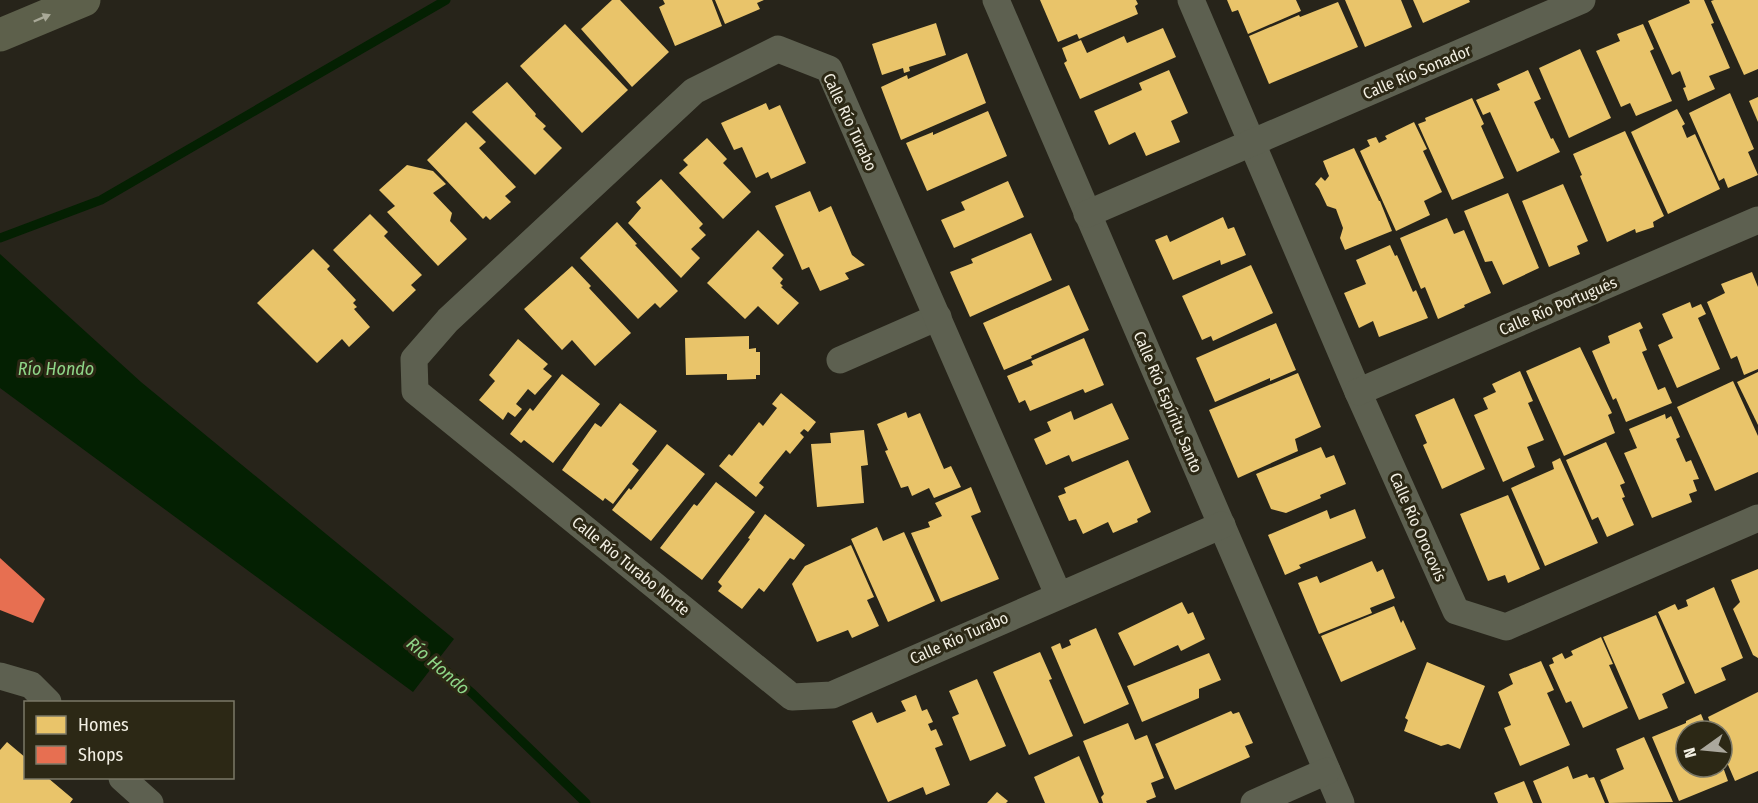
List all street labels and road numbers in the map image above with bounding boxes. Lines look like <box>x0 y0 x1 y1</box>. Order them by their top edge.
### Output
street label: Calle Río Sonador <box>1360 40 1474 103</box>
street label: Calle Río Turabo <box>819 70 881 174</box>
street label: Calle Río Portugués <box>1496 272 1620 339</box>
street label: Calle Río Espíritu Santo <box>1130 328 1206 476</box>
street label: Calle Río Orocovis <box>1386 470 1451 584</box>
street label: Calle Río Turabo Norte <box>568 513 694 619</box>
street label: Calle Río Turabo <box>907 608 1011 668</box>

